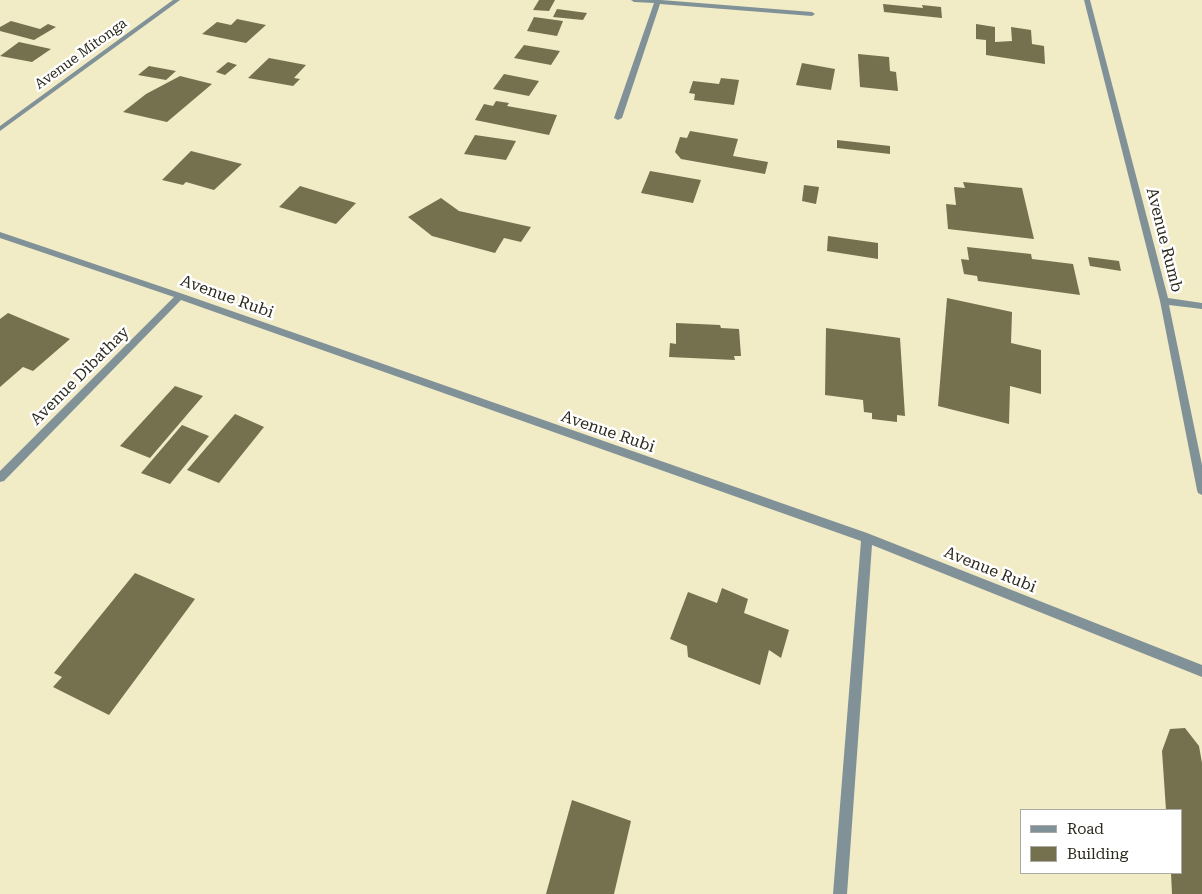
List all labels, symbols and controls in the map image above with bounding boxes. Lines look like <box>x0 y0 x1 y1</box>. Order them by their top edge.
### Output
street label: Avenue Mitonga <box>32 15 130 93</box>
street label: Avenue Rumb <box>1142 186 1186 294</box>
street label: Avenue Rubi <box>178 271 276 323</box>
street label: Avenue Dibathay <box>27 323 133 429</box>
street label: Avenue Rubi <box>559 407 657 457</box>
street label: Avenue Rubi <box>941 543 1039 597</box>
legend <box>1020 809 1182 874</box>
text: Road <box>1067 820 1104 838</box>
text: Building <box>1067 845 1128 863</box>

